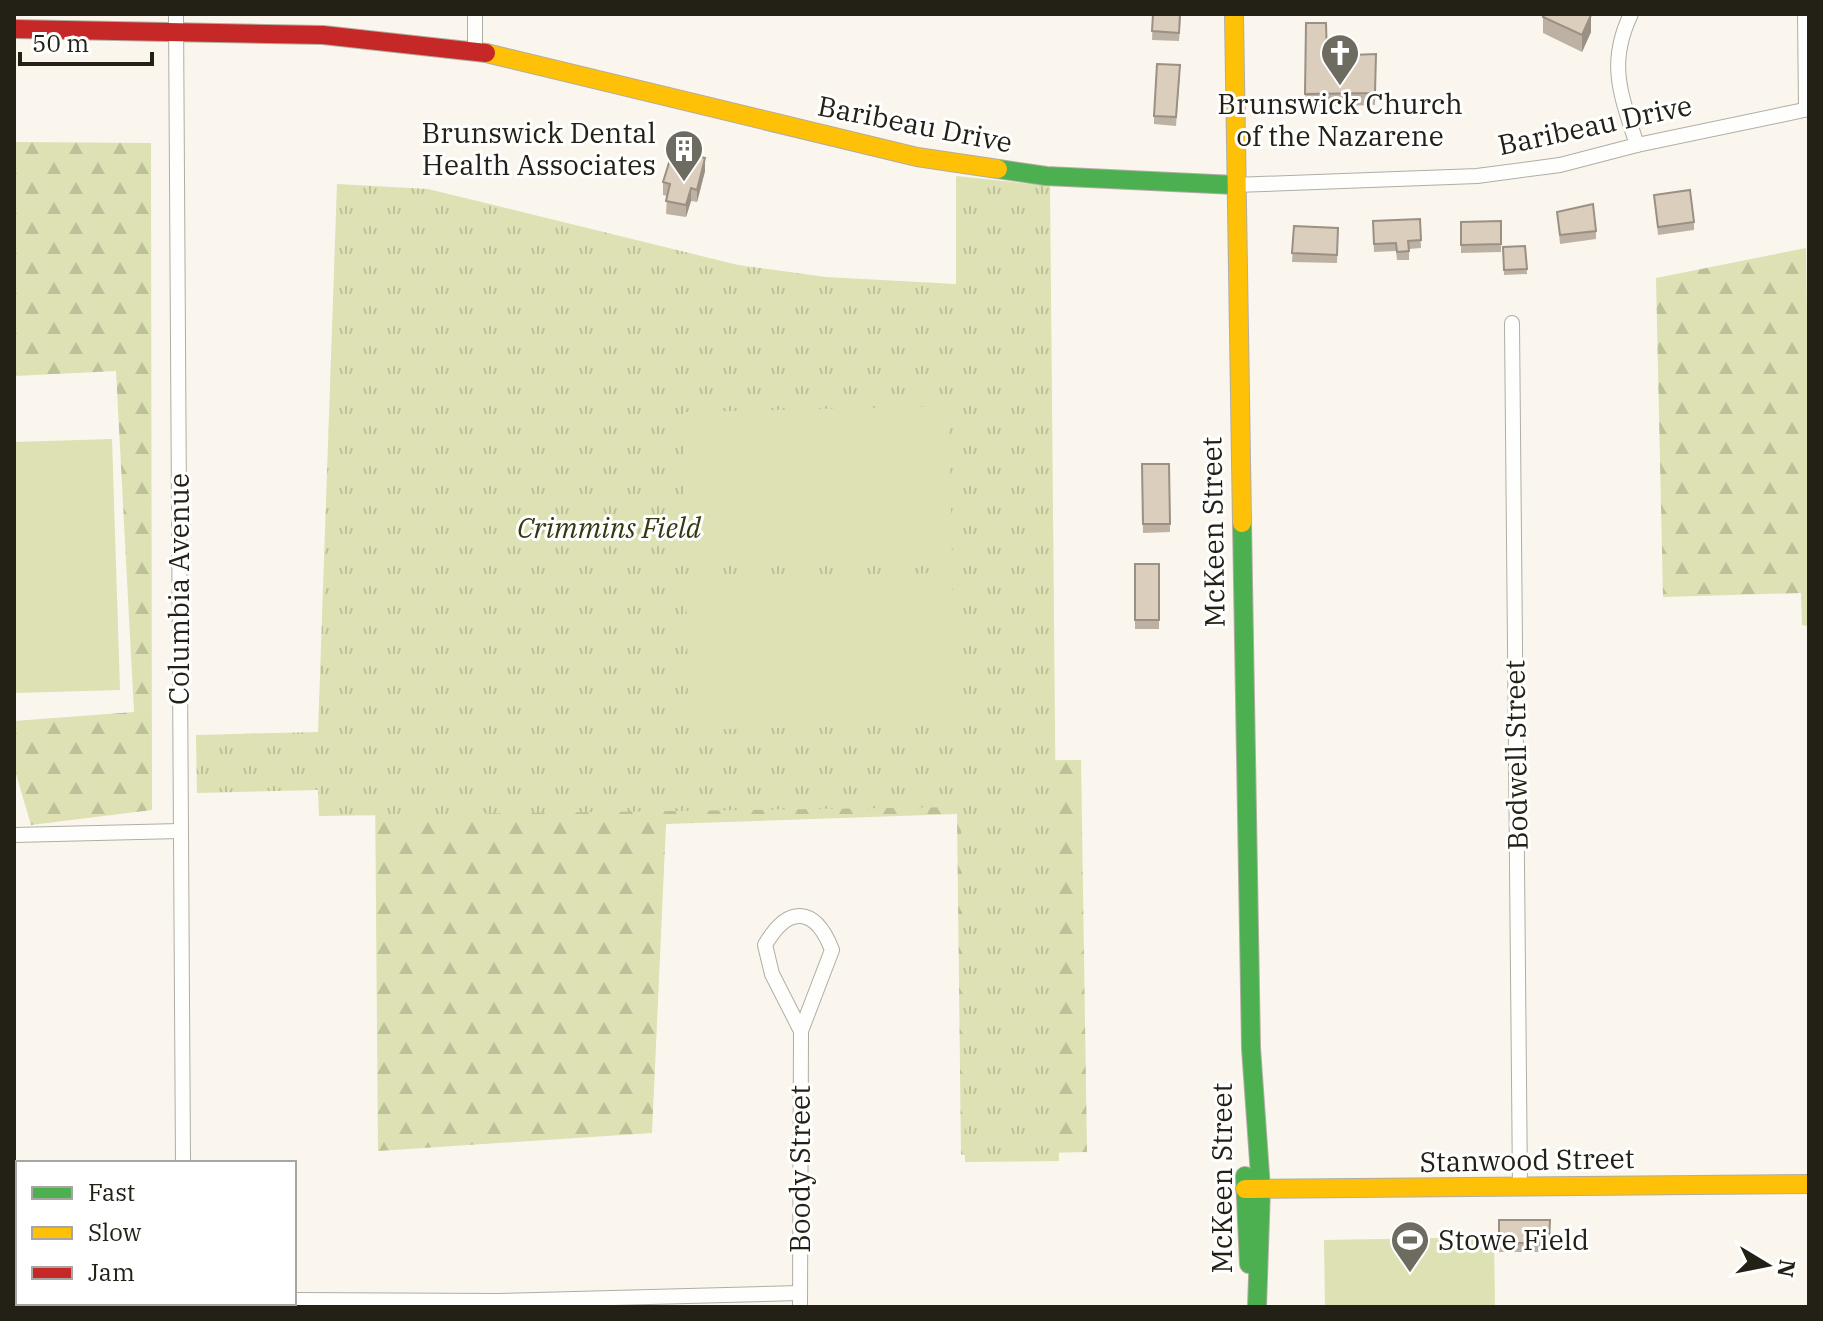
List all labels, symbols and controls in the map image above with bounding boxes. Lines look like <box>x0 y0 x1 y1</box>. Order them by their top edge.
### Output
scale bar <box>20 16 152 66</box>
text: 50 m <box>32 27 89 59</box>
church icon: Brunswick Church of the Nazarene <box>1319 32 1361 87</box>
place label: Brunswick Church of the Nazarene <box>1217 85 1463 154</box>
street label: Baribeau Drive <box>1495 86 1695 163</box>
street label: Baribeau Drive <box>815 87 1015 160</box>
place label: Brunswick Dental Health Associates <box>421 114 656 183</box>
building icon: Brunswick Dental Health Associates <box>663 128 705 183</box>
street label: McKeen Street <box>1192 436 1233 628</box>
street label: Columbia Avenue <box>160 473 197 705</box>
park label: Crimmins Field <box>517 509 702 546</box>
street label: Bodwell Street <box>1495 659 1536 851</box>
street label: McKeen Street <box>1203 1082 1240 1274</box>
street label: Boody Street <box>781 1085 818 1253</box>
street label: Stanwood Street <box>1419 1139 1635 1180</box>
legend <box>16 1161 296 1305</box>
text: Fast <box>88 1176 135 1208</box>
text: Slow <box>88 1216 142 1248</box>
sports icon: Stowe Field <box>1389 1219 1431 1274</box>
place label: Stowe Field <box>1438 1221 1589 1258</box>
north arrow <box>1727 1225 1807 1305</box>
text: Jam <box>88 1256 135 1288</box>
text: N <box>1771 1257 1803 1280</box>

